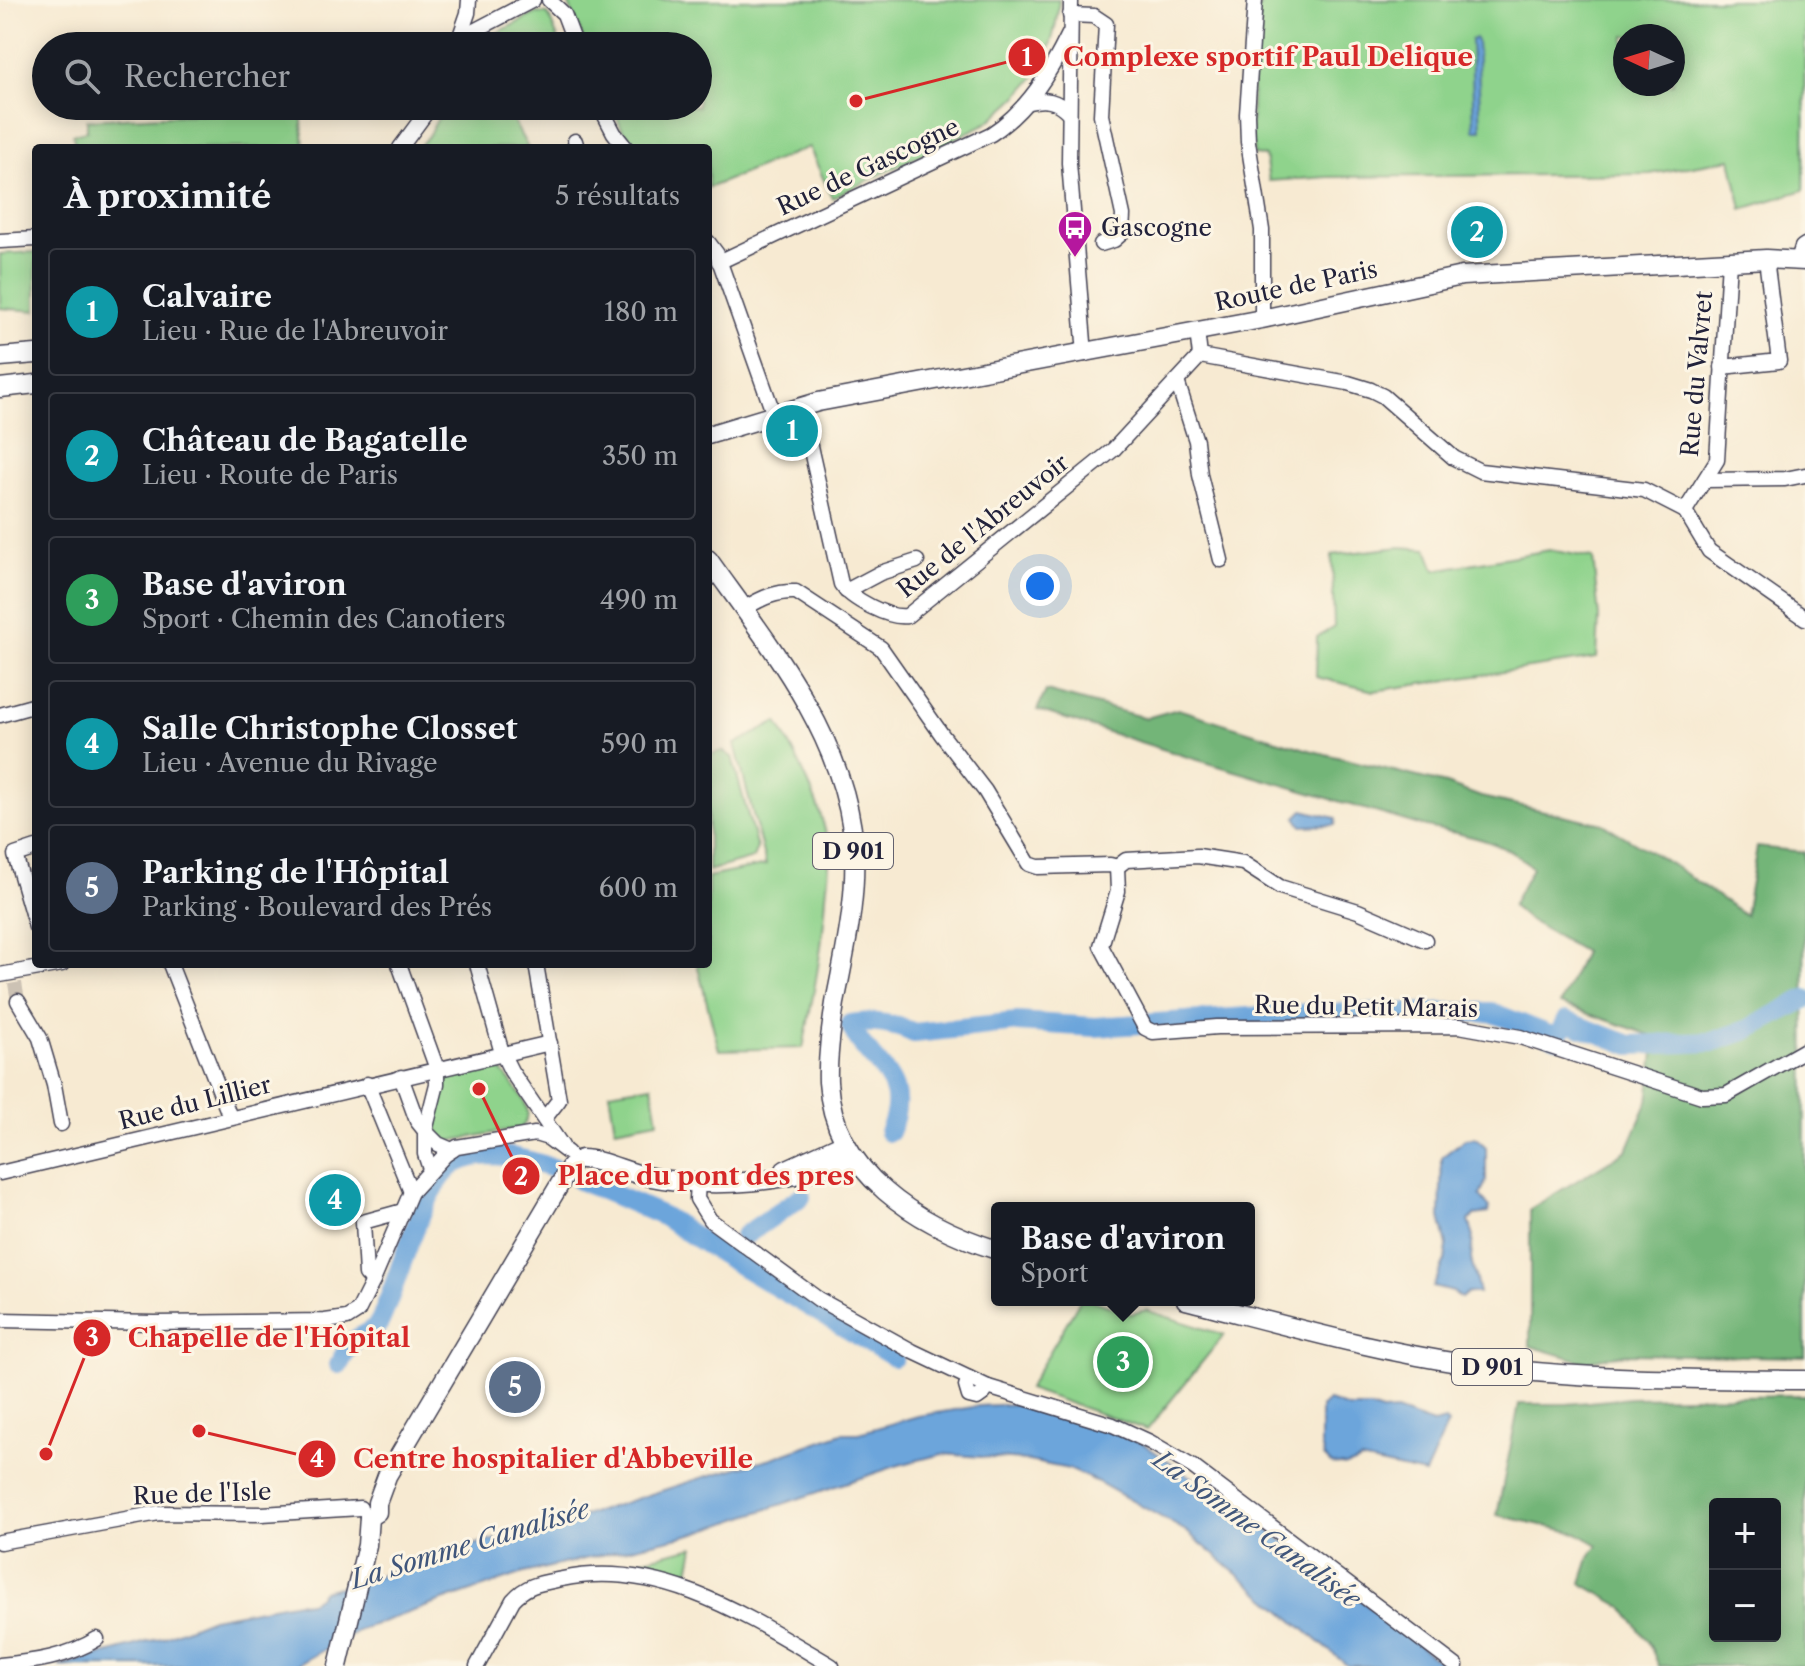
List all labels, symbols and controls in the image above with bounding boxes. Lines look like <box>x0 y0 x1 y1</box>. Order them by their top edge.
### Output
north arrow <box>1613 24 1685 96</box>
search box <box>32 32 712 120</box>
callout: Complexe sportif Paul Delique <box>1007 32 1489 82</box>
text: Complexe sportif Paul Delique <box>1063 41 1473 73</box>
text: 1 <box>1022 43 1033 72</box>
icon: search <box>60 54 104 98</box>
text: Rechercher <box>124 58 290 95</box>
street label: Rue de Gascogne <box>772 112 963 221</box>
text: À proximité <box>64 175 271 217</box>
text: 5 résultats <box>555 180 680 212</box>
pin: 2 <box>1451 202 1503 262</box>
bus stop icon: Gascogne <box>1056 209 1094 259</box>
place label: Gascogne <box>1101 213 1212 242</box>
street label: Route de Paris <box>1212 254 1380 317</box>
text: Calvaire <box>142 278 272 315</box>
street label: Rue du Valvret <box>1675 289 1718 458</box>
text: 1 <box>86 296 98 328</box>
text: 180 m <box>604 296 678 328</box>
text: Lieu · Rue de l'Abreuvoir <box>142 315 448 347</box>
pin: 1 <box>766 401 818 461</box>
text: Château de Bagatelle <box>142 422 468 459</box>
text: 2 <box>84 440 100 472</box>
text: 350 m <box>602 440 678 472</box>
street label: Rue de l'Abreuvoir <box>891 448 1074 604</box>
text: Lieu · Route de Paris <box>142 459 398 491</box>
text: Base d'aviron <box>142 566 347 603</box>
your location <box>1020 566 1060 606</box>
text: 3 <box>85 584 99 616</box>
text: 490 m <box>600 584 678 616</box>
text: Sport · Chemin des Canotiers <box>142 603 506 635</box>
text: Salle Christophe Closset <box>142 710 518 747</box>
text: 4 <box>84 728 100 760</box>
text: 590 m <box>601 728 678 760</box>
text: Lieu · Avenue du Rivage <box>142 747 438 779</box>
road number: D 901 <box>813 833 893 869</box>
text: Parking de l'Hôpital <box>142 854 449 891</box>
text: 5 <box>85 872 99 904</box>
text: 600 m <box>599 872 678 904</box>
text: Parking · Boulevard des Prés <box>142 891 492 923</box>
street label: Rue du Petit Marais <box>1254 990 1478 1023</box>
street label: Rue du Lillier <box>116 1070 274 1135</box>
callout: Place du pont des pres <box>501 1151 870 1201</box>
text: Place du pont des pres <box>557 1160 855 1192</box>
text: 2 <box>514 1162 528 1191</box>
pin: 4 <box>309 1170 361 1230</box>
popup <box>991 1202 1255 1306</box>
text: Base d'aviron <box>1021 1220 1225 1257</box>
text: Sport <box>1021 1257 1088 1289</box>
callout: Chapelle de l'Hôpital <box>72 1313 426 1363</box>
text: Chapelle de l'Hôpital <box>128 1322 410 1354</box>
text: 3 <box>85 1323 99 1352</box>
pin: 3 <box>1097 1332 1149 1392</box>
road number: D 901 <box>1452 1349 1532 1385</box>
pin: 5 <box>489 1357 541 1417</box>
callout: Centre hospitalier d'Abbeville <box>297 1434 769 1484</box>
water label: La Somme Canalisée <box>1146 1442 1368 1616</box>
text: Centre hospitalier d'Abbeville <box>353 1443 753 1475</box>
text: 4 <box>310 1444 324 1473</box>
street label: Rue de l'Isle <box>132 1477 272 1510</box>
water label: La Somme Canalisée <box>345 1492 595 1596</box>
map controls <box>1709 1498 1781 1642</box>
button: + <box>1709 1498 1781 1570</box>
button: − <box>1709 1570 1781 1642</box>

